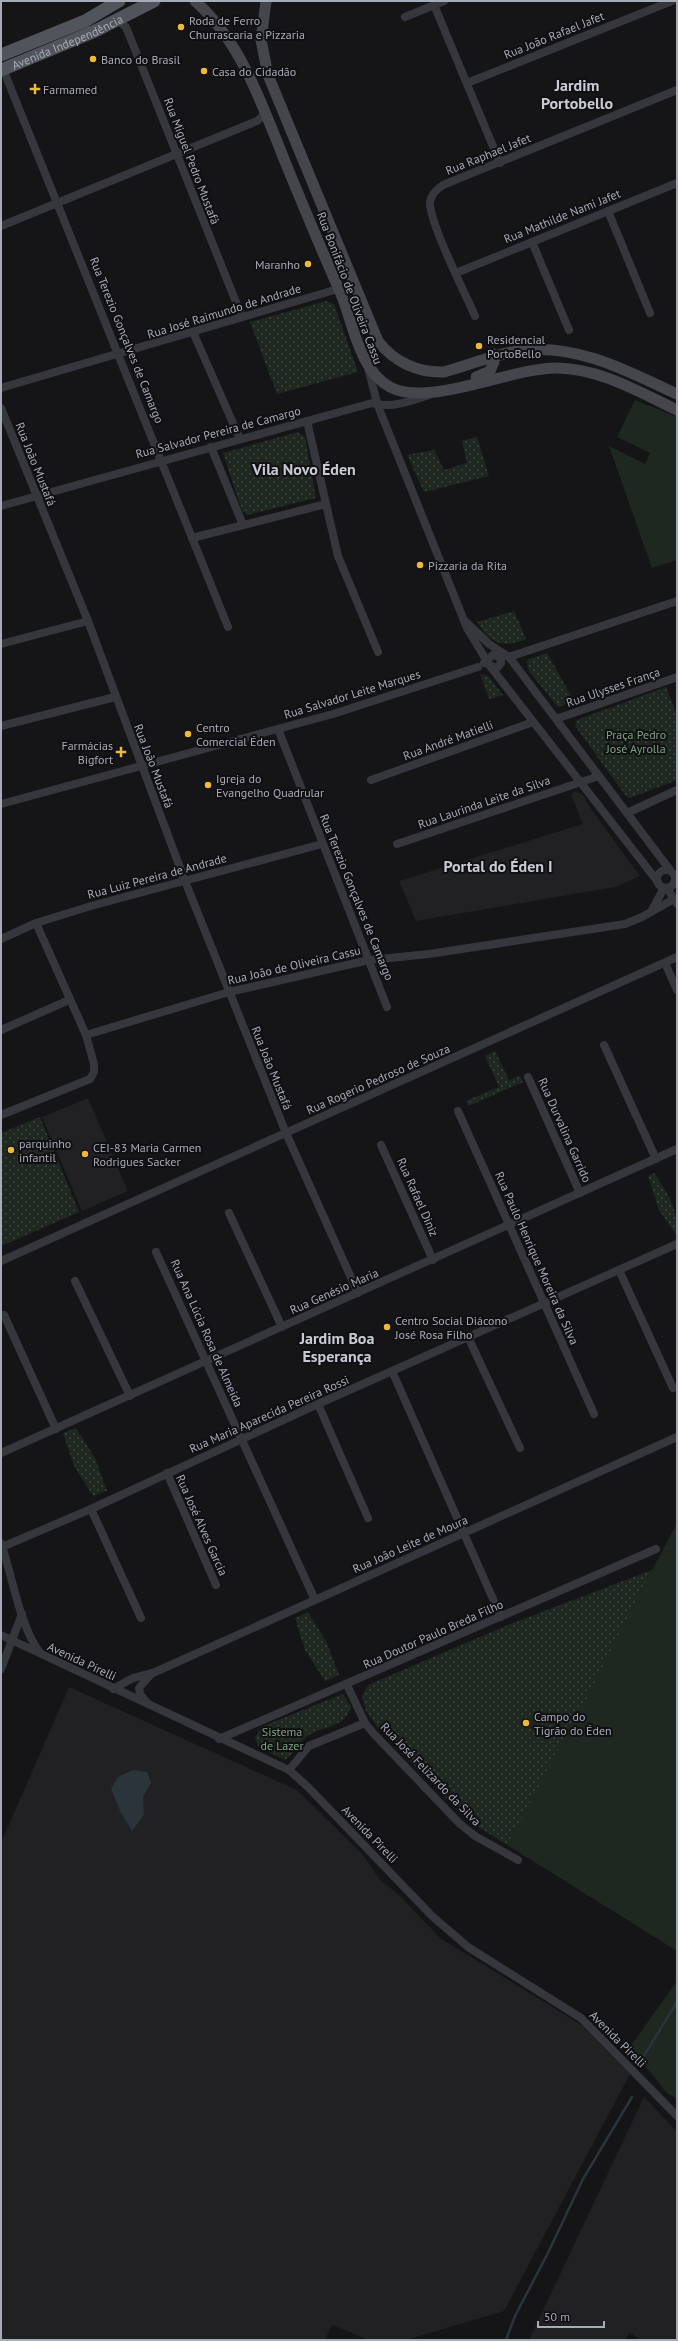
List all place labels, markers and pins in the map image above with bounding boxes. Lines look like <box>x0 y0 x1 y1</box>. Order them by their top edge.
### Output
place label: Roda de Ferro Churrascaria e Pizzaria <box>189 13 305 42</box>
marker: Roda de Ferro Churrascaria e Pizzaria <box>176 22 186 32</box>
place label: Banco do Brasil <box>101 52 181 67</box>
marker: Banco do Brasil <box>88 54 98 64</box>
place label: Casa do Cidadão <box>212 64 296 79</box>
marker: Casa do Cidadão <box>199 66 209 76</box>
place label: Farmamed <box>43 82 97 97</box>
marker: Farmamed <box>30 84 40 94</box>
place label: Maranho <box>255 257 300 272</box>
marker: Maranho <box>303 259 313 269</box>
place label: Residencial PortoBello <box>487 332 546 361</box>
marker: Residencial PortoBello <box>474 341 484 351</box>
place label: Pizzaria da Rita <box>428 558 507 573</box>
marker: Pizzaria da Rita <box>415 560 425 570</box>
place label: Centro Comercial Éden <box>196 720 276 749</box>
marker: Centro Comercial Éden <box>183 729 193 739</box>
place label: Farmácias Bigfort <box>61 738 113 767</box>
marker: Farmácias Bigfort <box>116 747 126 757</box>
place label: Igreja do Evangelho Quadrular <box>216 771 324 800</box>
marker: Igreja do Evangelho Quadrular <box>203 780 213 790</box>
place label: parquinho infantil <box>19 1136 71 1165</box>
place label: CEI-83 Maria Carmen Rodrigues Sacker <box>93 1140 201 1169</box>
marker: parquinho infantil <box>6 1145 16 1155</box>
marker: CEI-83 Maria Carmen Rodrigues Sacker <box>80 1149 90 1159</box>
place label: Centro Social Diácono José Rosa Filho <box>394 1313 508 1342</box>
marker: Centro Social Diácono José Rosa Filho <box>382 1322 392 1332</box>
place label: Campo do Tigrão do Éden <box>534 1709 612 1738</box>
marker: Campo do Tigrão do Éden <box>521 1718 531 1728</box>

